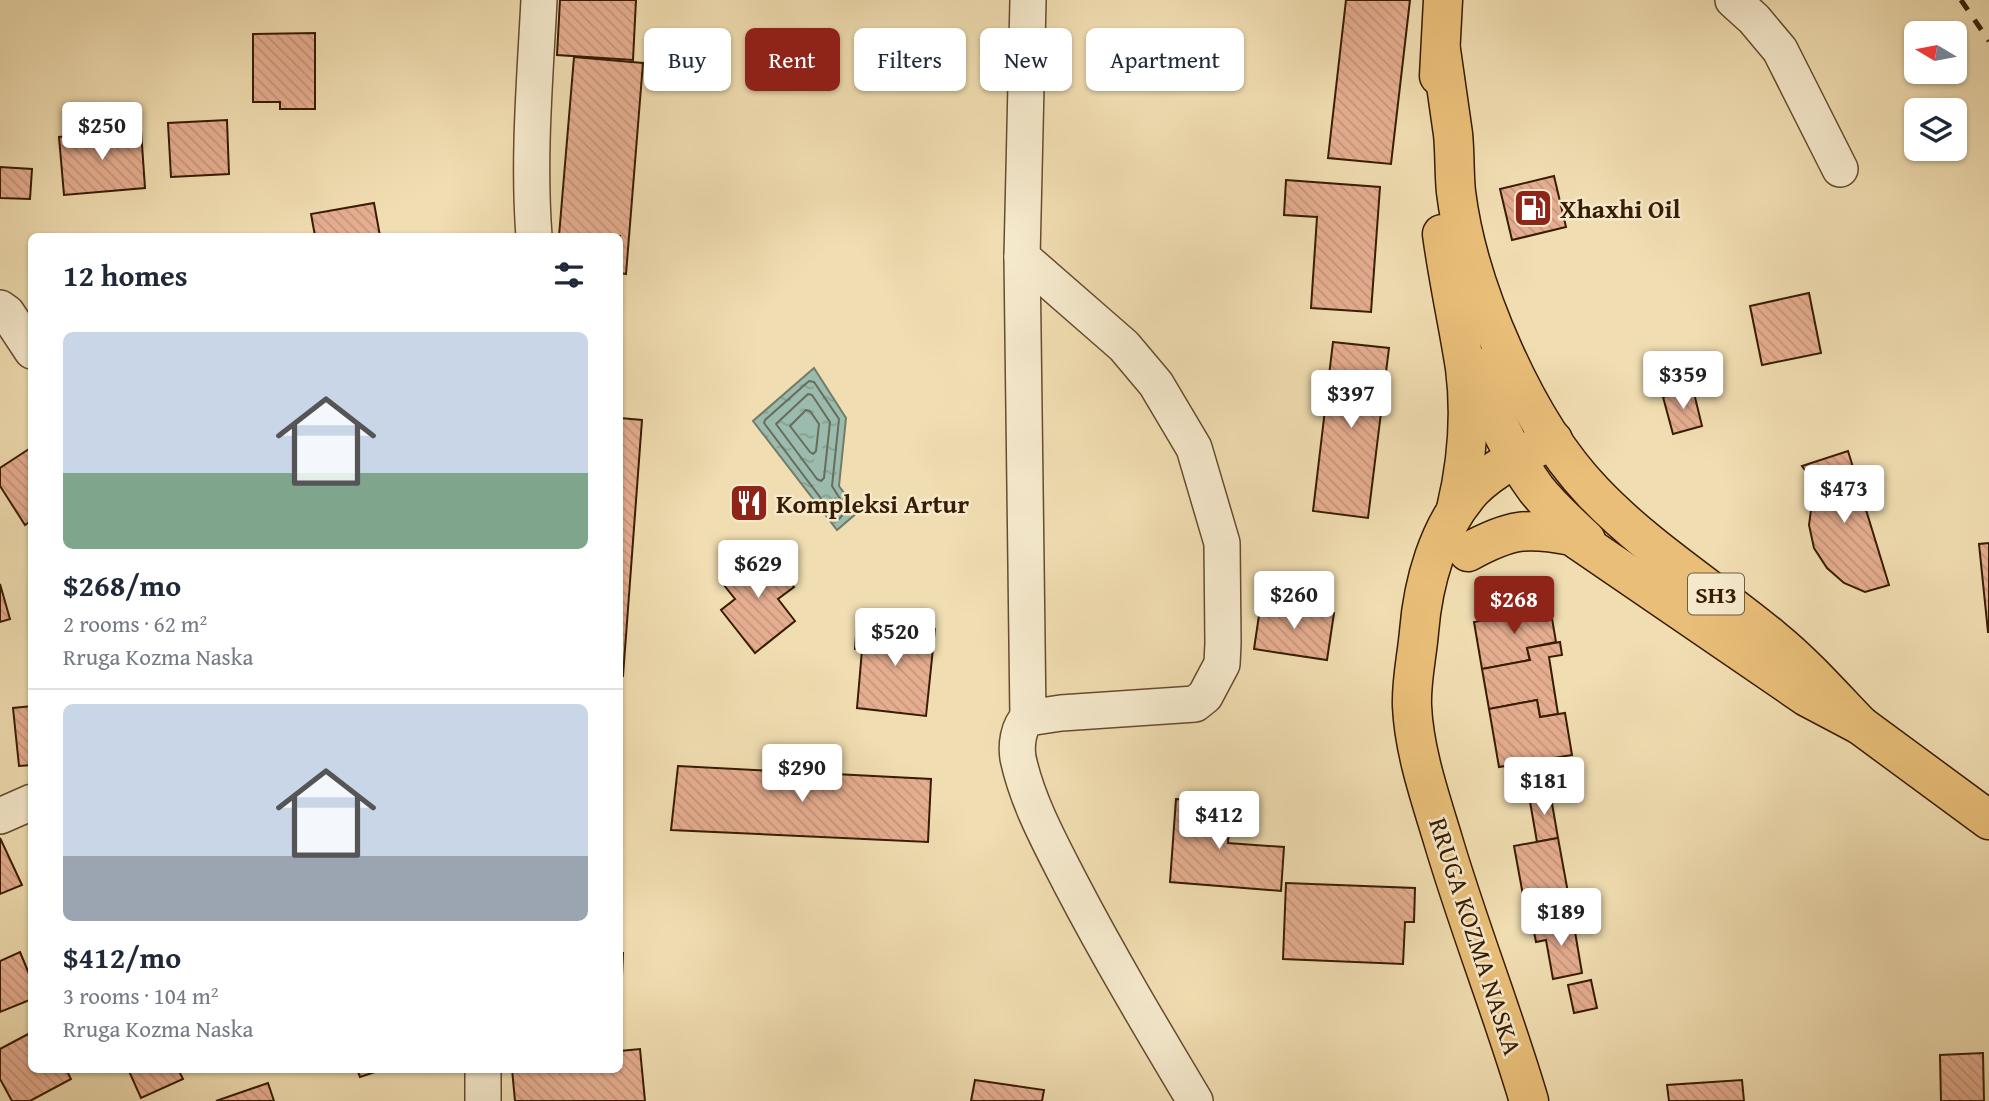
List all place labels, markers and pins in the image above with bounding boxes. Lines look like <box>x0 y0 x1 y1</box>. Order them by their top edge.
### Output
pin: $250 <box>61 102 143 162</box>
fuel station icon: Xhaxhi Oil <box>1512 187 1554 229</box>
place label: Xhaxhi Oil <box>1560 189 1681 228</box>
pin: $359 <box>1642 352 1724 411</box>
pin: $397 <box>1310 370 1392 430</box>
pin: $473 <box>1803 466 1885 525</box>
restaurant icon: Kompleksi Artur <box>728 482 770 524</box>
place label: Kompleksi Artur <box>776 484 969 523</box>
pin: $629 <box>717 540 799 600</box>
pin: $260 <box>1253 572 1335 631</box>
pin: $268 <box>1473 576 1555 636</box>
pin: $520 <box>854 608 936 668</box>
pin: $290 <box>761 744 843 804</box>
pin: $181 <box>1503 758 1585 817</box>
pin: $412 <box>1178 792 1260 851</box>
pin: $189 <box>1520 888 1602 948</box>

